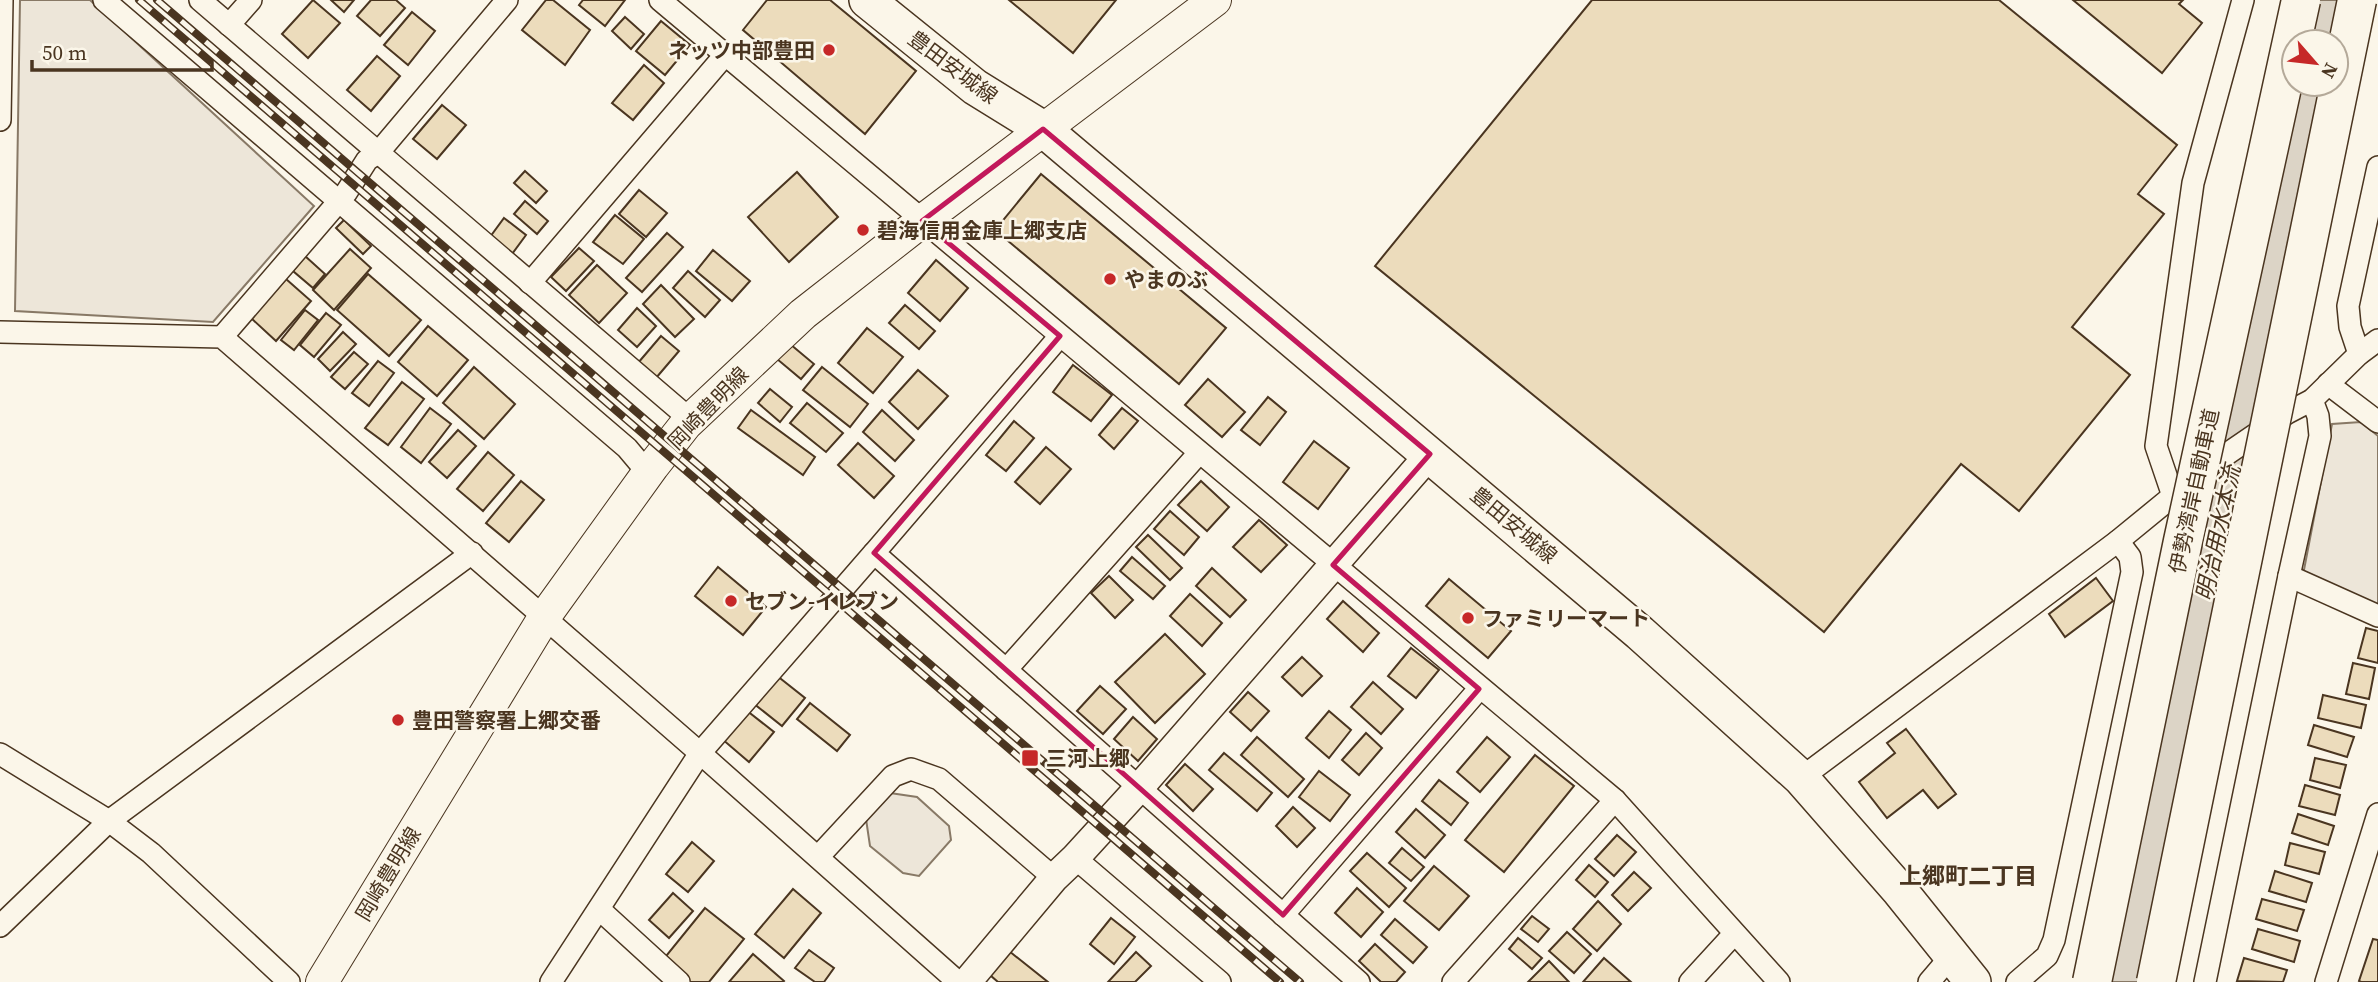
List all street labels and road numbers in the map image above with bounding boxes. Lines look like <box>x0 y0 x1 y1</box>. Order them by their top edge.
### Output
street label: 豊田安城線 <box>902 24 1004 110</box>
street label: 岡崎豊明線 <box>661 360 755 456</box>
street label: 伊勢湾岸自動車道 <box>2162 406 2226 576</box>
street label: 豊田安城線 <box>1464 480 1564 570</box>
street label: 岡崎豊明線 <box>349 822 427 926</box>

